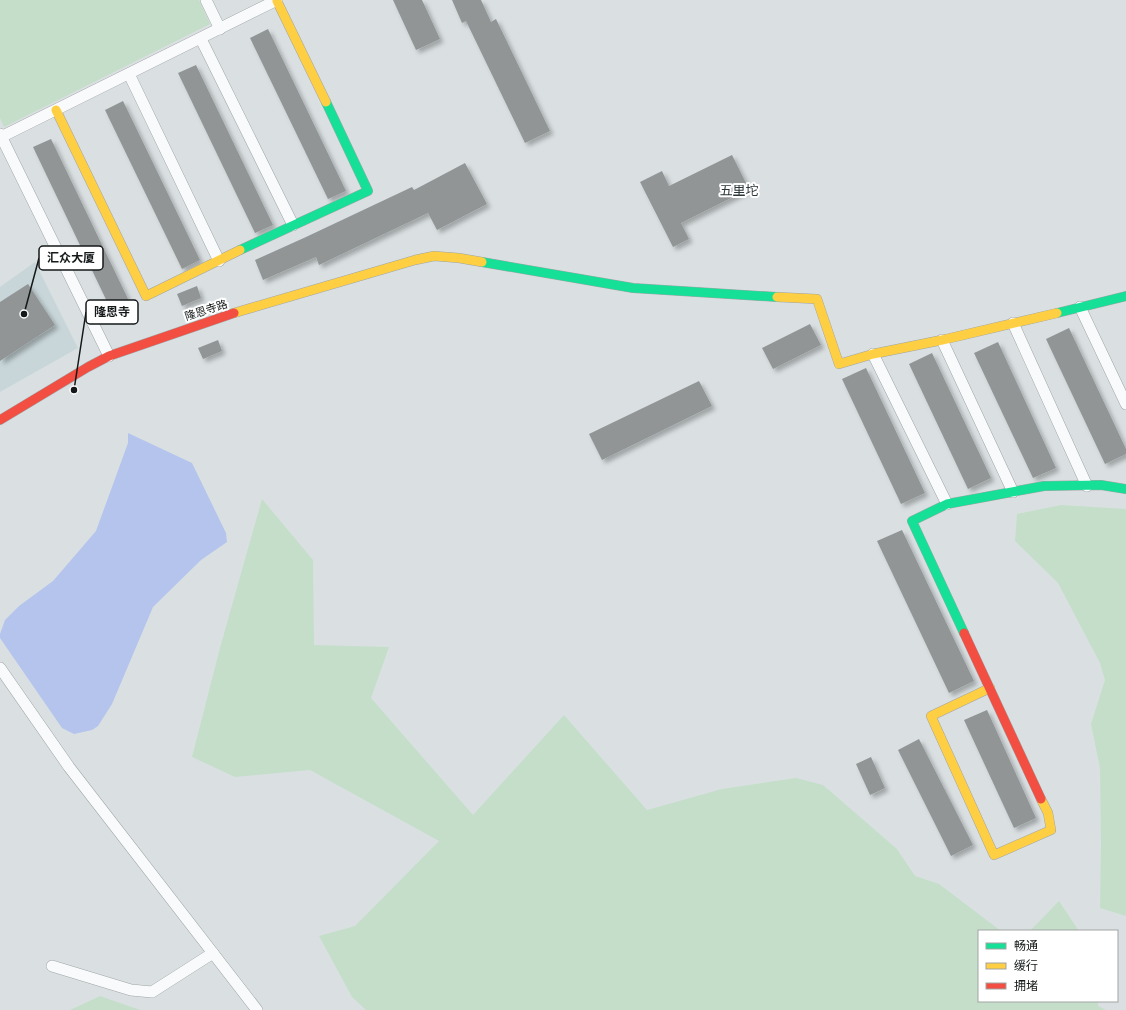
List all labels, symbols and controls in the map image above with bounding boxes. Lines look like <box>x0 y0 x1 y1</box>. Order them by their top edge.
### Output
district label: 五里坨 <box>719 183 759 198</box>
callout: 汇众大厦 <box>39 246 103 270</box>
text: 汇众大厦 <box>47 251 95 265</box>
street label: 隆恩寺路 <box>183 297 229 323</box>
callout: 隆恩寺 <box>86 300 138 324</box>
text: 隆恩寺 <box>94 305 130 319</box>
legend <box>978 930 1118 1002</box>
text: 畅通 <box>1014 939 1038 953</box>
text: 缓行 <box>1014 959 1038 973</box>
text: 拥堵 <box>1014 979 1038 993</box>

